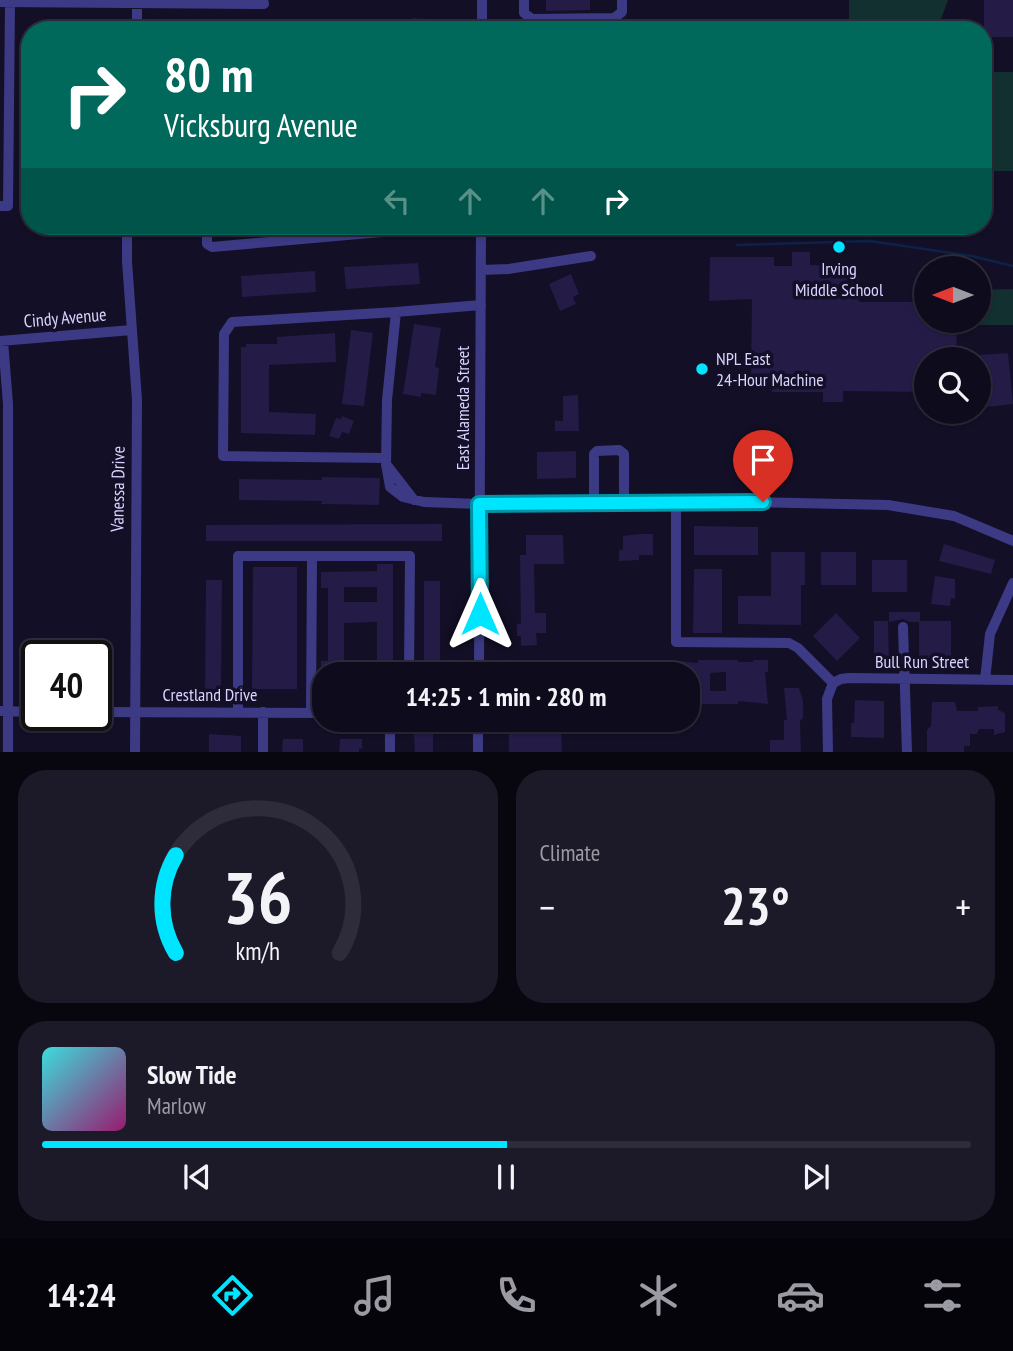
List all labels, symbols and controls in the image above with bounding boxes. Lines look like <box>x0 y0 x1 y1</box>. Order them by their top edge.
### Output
text: 80 m <box>164 42 253 106</box>
icon: right <box>49 49 140 140</box>
text: Vicksburg Avenue <box>164 104 358 146</box>
icon: left <box>378 182 416 220</box>
icon: ahead <box>451 182 489 220</box>
icon: ahead <box>524 182 562 220</box>
icon: right <box>597 182 635 220</box>
marker: Irving Middle School <box>831 239 847 255</box>
north arrow <box>914 256 990 332</box>
map controls <box>914 256 991 424</box>
place label: Irving Middle School <box>795 257 884 301</box>
street label: Cindy Avenue <box>23 302 107 333</box>
street label: East Alameda Street <box>451 346 474 470</box>
place label: NPL East 24-Hour Machine <box>716 347 824 391</box>
button: search <box>914 347 991 424</box>
marker: NPL East 24-Hour Machine <box>694 361 710 377</box>
pin <box>733 430 793 502</box>
icon: arrive <box>744 441 782 479</box>
street label: Vanessa Drive <box>105 446 130 533</box>
position arrow <box>443 577 517 651</box>
speed limit sign: 40 <box>21 640 112 731</box>
street label: Bull Run Street <box>875 650 969 673</box>
text: 14:25 · 1 min · 280 m <box>406 680 606 713</box>
street label: Crestland Drive <box>162 683 258 706</box>
text: Climate <box>540 838 600 867</box>
text: 36 <box>223 849 293 943</box>
text: 23° <box>721 872 790 939</box>
text: − <box>540 882 555 931</box>
text: + <box>955 882 971 931</box>
text: km/h <box>236 934 280 966</box>
text: Slow Tide <box>147 1058 237 1091</box>
text: Marlow <box>147 1091 206 1120</box>
icon: previous <box>178 1158 216 1196</box>
icon: pause <box>487 1158 525 1196</box>
icon: next <box>797 1158 835 1196</box>
icon: directions <box>208 1271 257 1320</box>
icon: music <box>350 1271 399 1320</box>
icon: phone <box>492 1271 541 1320</box>
icon: climate <box>634 1271 683 1320</box>
icon: car <box>776 1271 825 1320</box>
icon: filters <box>918 1271 967 1320</box>
text: 14:24 <box>46 1274 116 1316</box>

